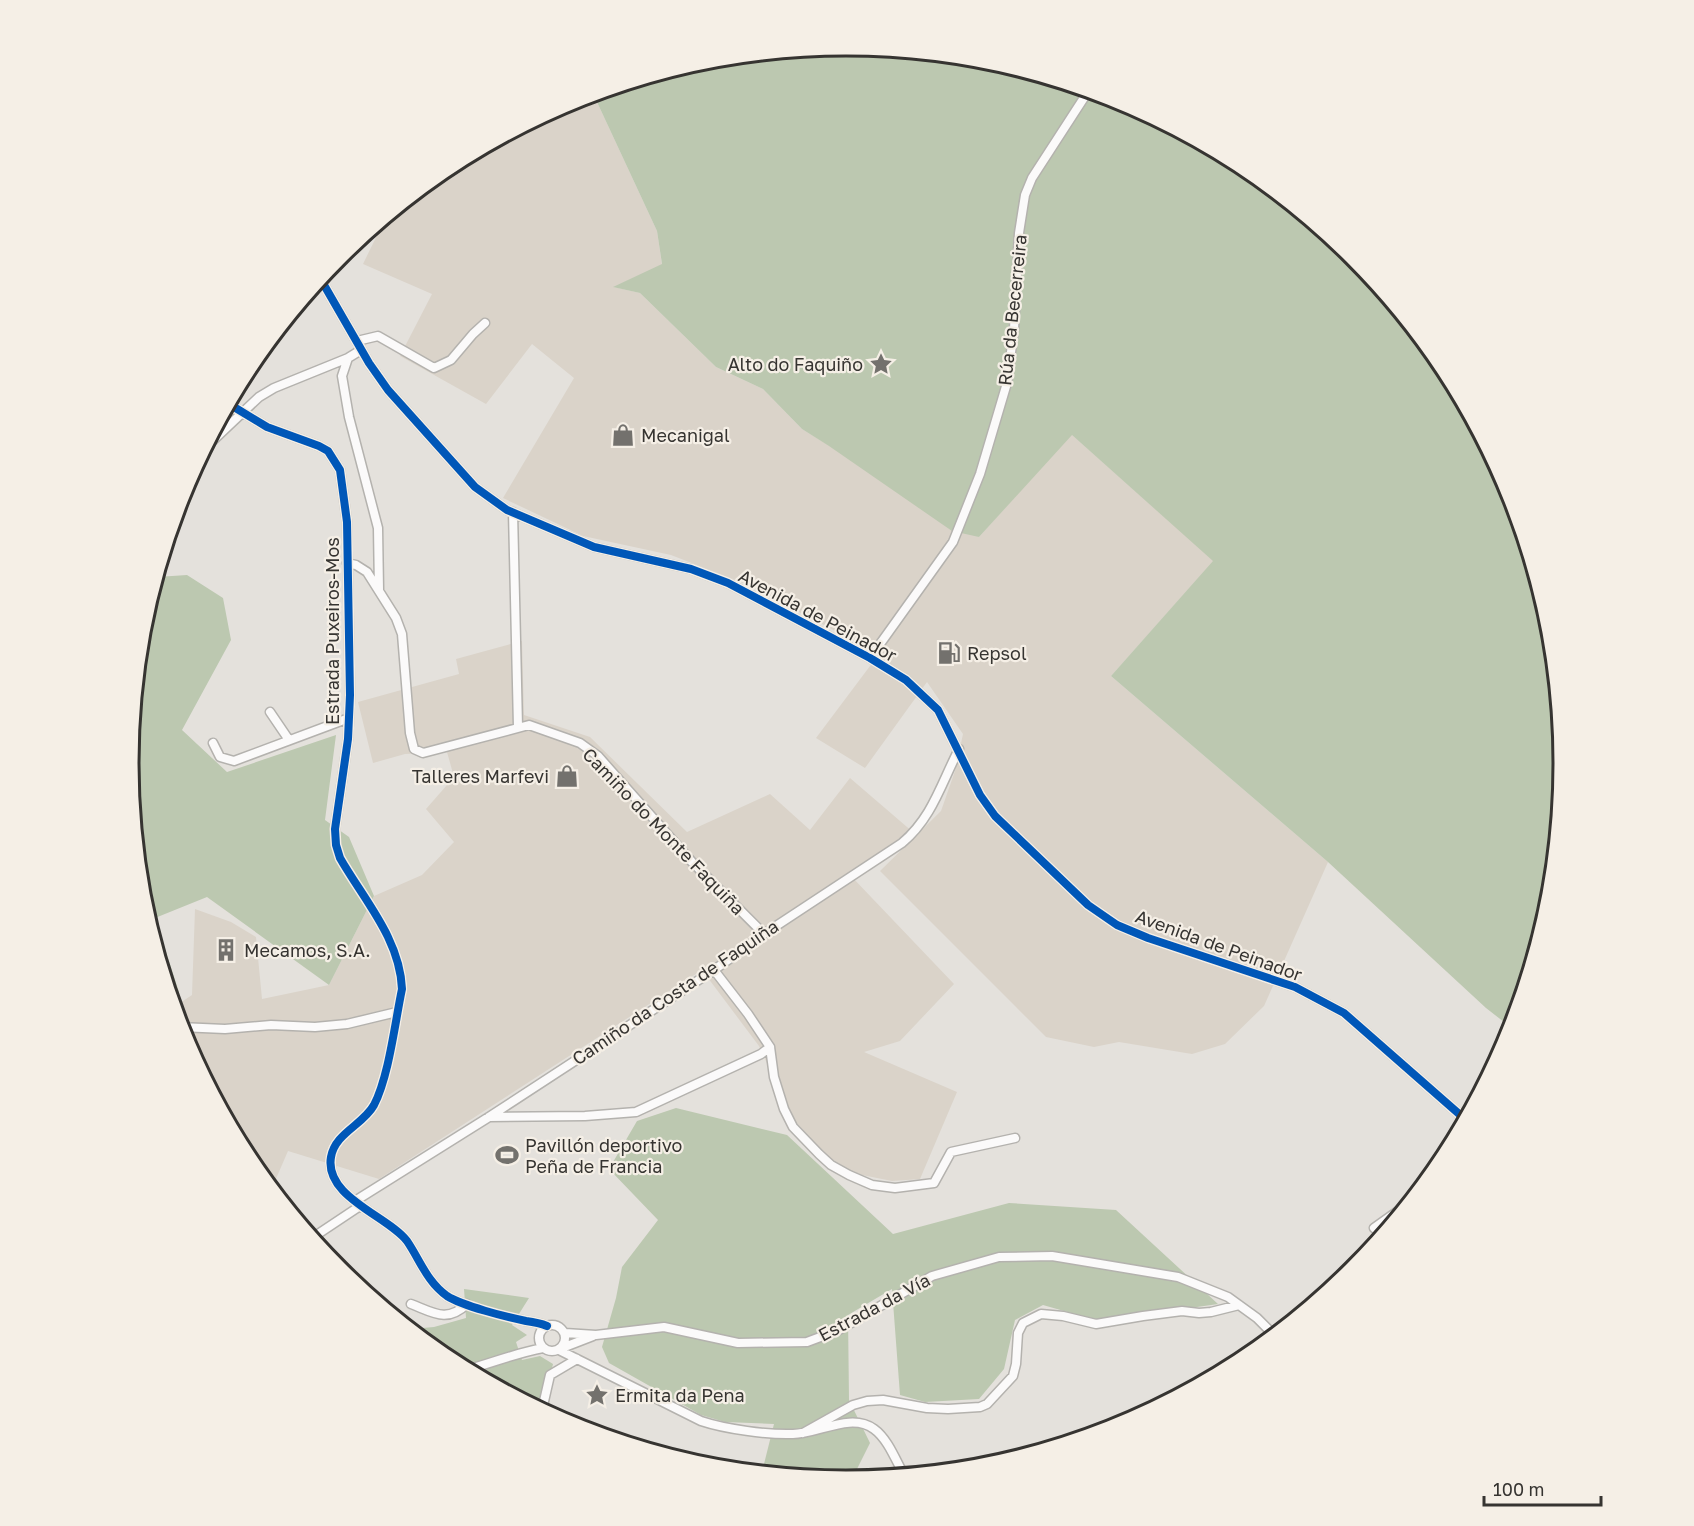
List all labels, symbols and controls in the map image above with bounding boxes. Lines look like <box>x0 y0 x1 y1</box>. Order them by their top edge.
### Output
street label: Rúa da Becerreira <box>993 233 1031 387</box>
place icon: Alto do Faquiño <box>868 351 894 377</box>
place label: Alto do Faquiño <box>728 353 863 375</box>
shop icon: Mecanigal <box>610 422 636 448</box>
place label: Mecanigal <box>641 424 730 446</box>
street label: Estrada Puxeiros-Mos <box>321 537 343 725</box>
street label: Avenida de Peinador <box>735 564 901 666</box>
fuel station icon: Repsol <box>936 640 962 666</box>
place label: Repsol <box>967 642 1027 664</box>
street label: Camiño do Monte Faquiña <box>578 743 750 919</box>
shop icon: Talleres Marfevi <box>554 763 580 789</box>
place label: Talleres Marfevi <box>412 765 549 787</box>
street label: Avenida de Peinador <box>1133 905 1305 985</box>
street label: Camiño da Costa de Faquiña <box>568 915 782 1069</box>
building icon: Mecamos, S.A. <box>213 937 239 963</box>
place label: Mecamos, S.A. <box>244 939 371 961</box>
place label: Pavillón deportivo Peña de Francia <box>525 1134 682 1177</box>
sports icon: Pavillón deportivo Peña de Francia <box>494 1142 520 1168</box>
street label: Estrada da Vía <box>814 1268 934 1346</box>
place icon: Ermita da Pena <box>584 1382 610 1408</box>
place label: Ermita da Pena <box>615 1384 745 1406</box>
scale bar <box>1484 1469 1601 1507</box>
text: 100 m <box>1493 1478 1544 1500</box>

